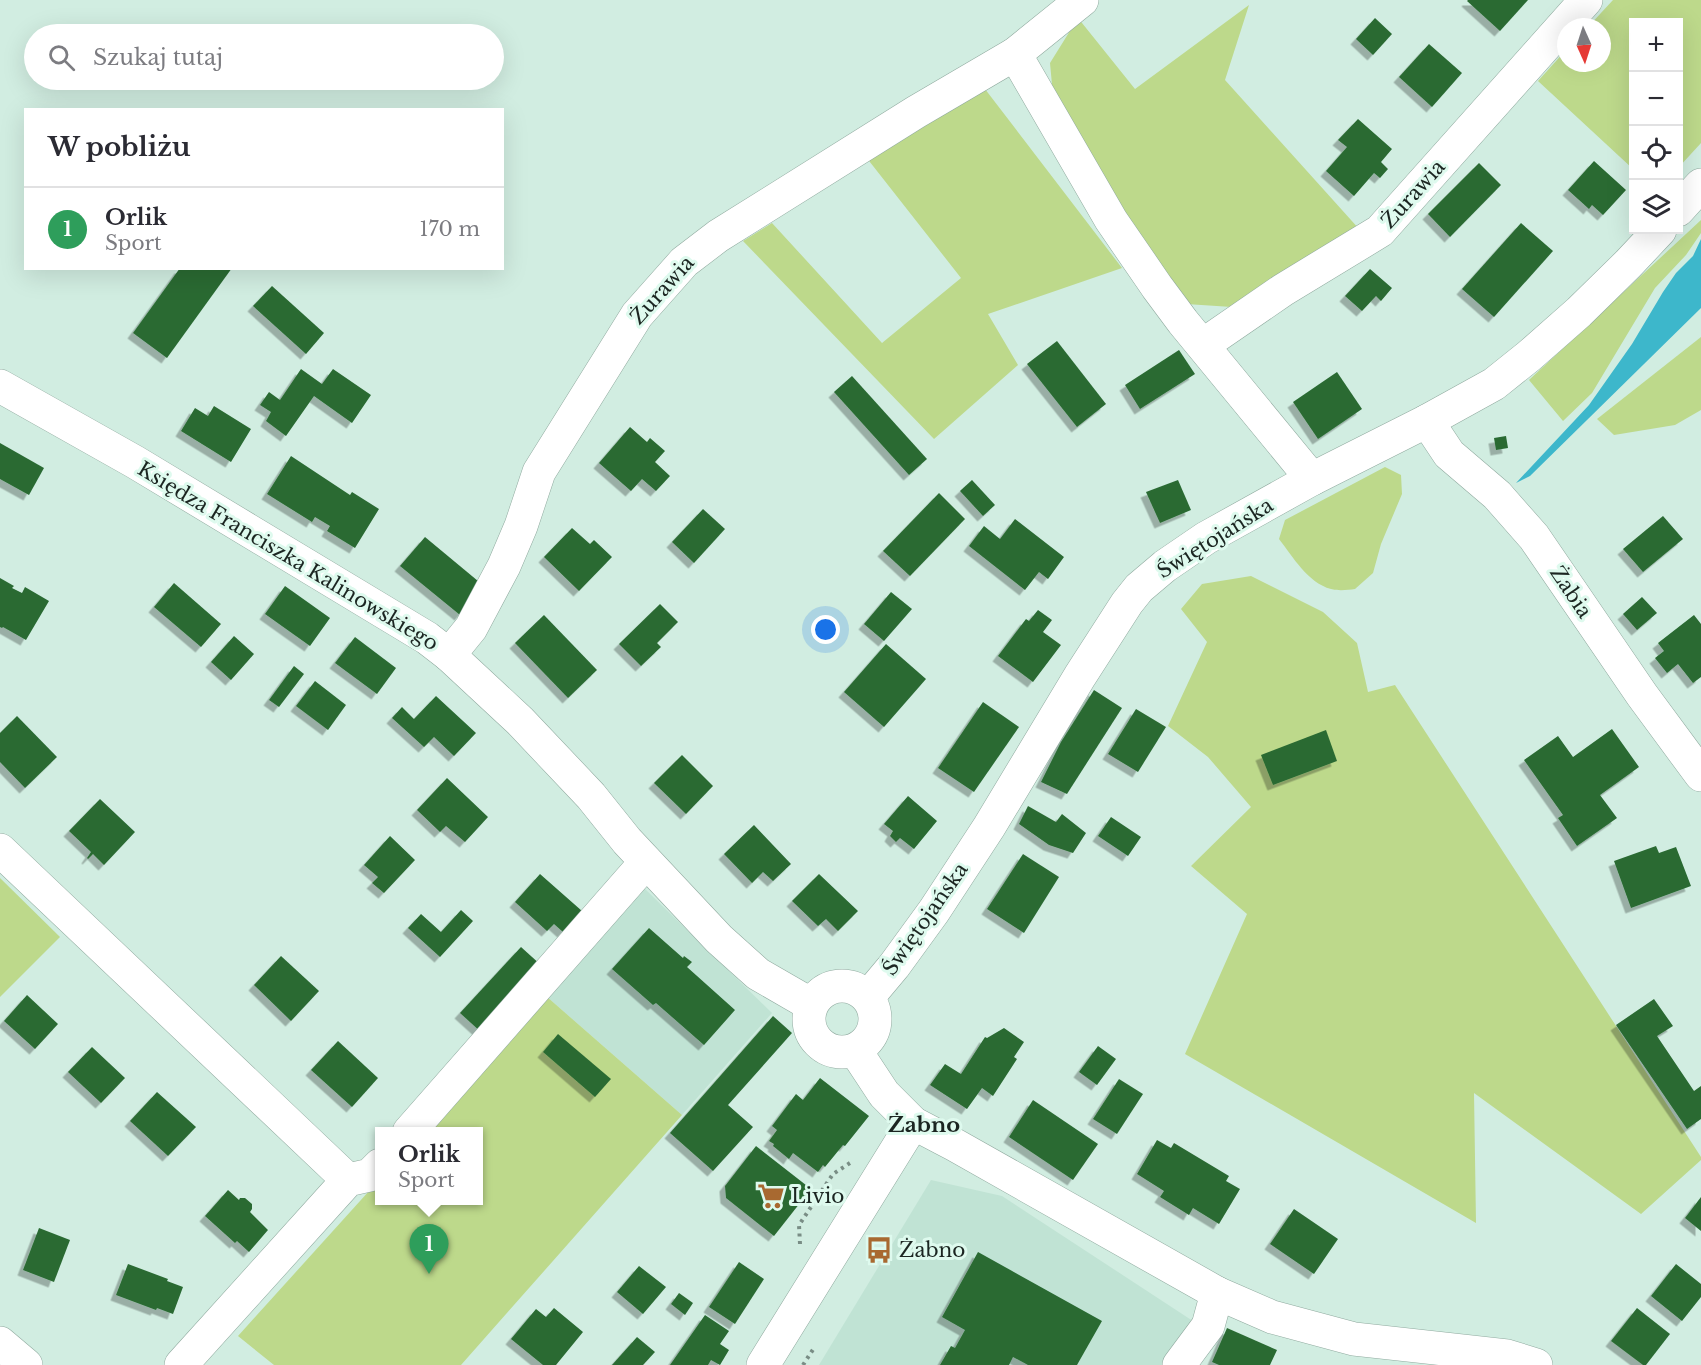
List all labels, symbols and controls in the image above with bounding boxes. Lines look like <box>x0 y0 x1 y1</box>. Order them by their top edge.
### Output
north arrow <box>1557 18 1611 72</box>
map controls <box>1629 18 1683 234</box>
button: + <box>1629 18 1683 72</box>
search box <box>24 24 504 90</box>
icon: search <box>45 41 78 74</box>
text: Szukaj tutaj <box>93 44 223 71</box>
button: − <box>1629 72 1683 126</box>
button: locate <box>1629 126 1683 180</box>
text: W pobliżu <box>48 131 190 163</box>
street label: Żurawia <box>1375 153 1451 233</box>
button: layers <box>1629 180 1683 234</box>
text: Orlik <box>105 204 167 231</box>
text: 1 <box>63 217 72 241</box>
text: 170 m <box>420 217 480 241</box>
text: Sport <box>105 231 162 255</box>
street label: Żurawia <box>624 249 700 329</box>
street label: Księdza Franciszka Kalinowskiego <box>133 457 443 655</box>
street label: Świętojańska <box>1152 492 1278 583</box>
street label: Żabia <box>1545 561 1598 623</box>
your location <box>811 615 840 644</box>
street label: Świętojańska <box>877 857 973 980</box>
district label: Żabno <box>888 1112 960 1138</box>
popup <box>375 1127 483 1205</box>
text: Orlik <box>398 1141 460 1168</box>
text: Sport <box>398 1168 455 1192</box>
supermarket icon: Livio <box>756 1181 786 1211</box>
place label: Livio <box>791 1184 844 1208</box>
pin: 1 <box>410 1224 448 1274</box>
bus stop icon: Żabno <box>864 1235 894 1265</box>
place label: Żabno <box>899 1237 965 1262</box>

